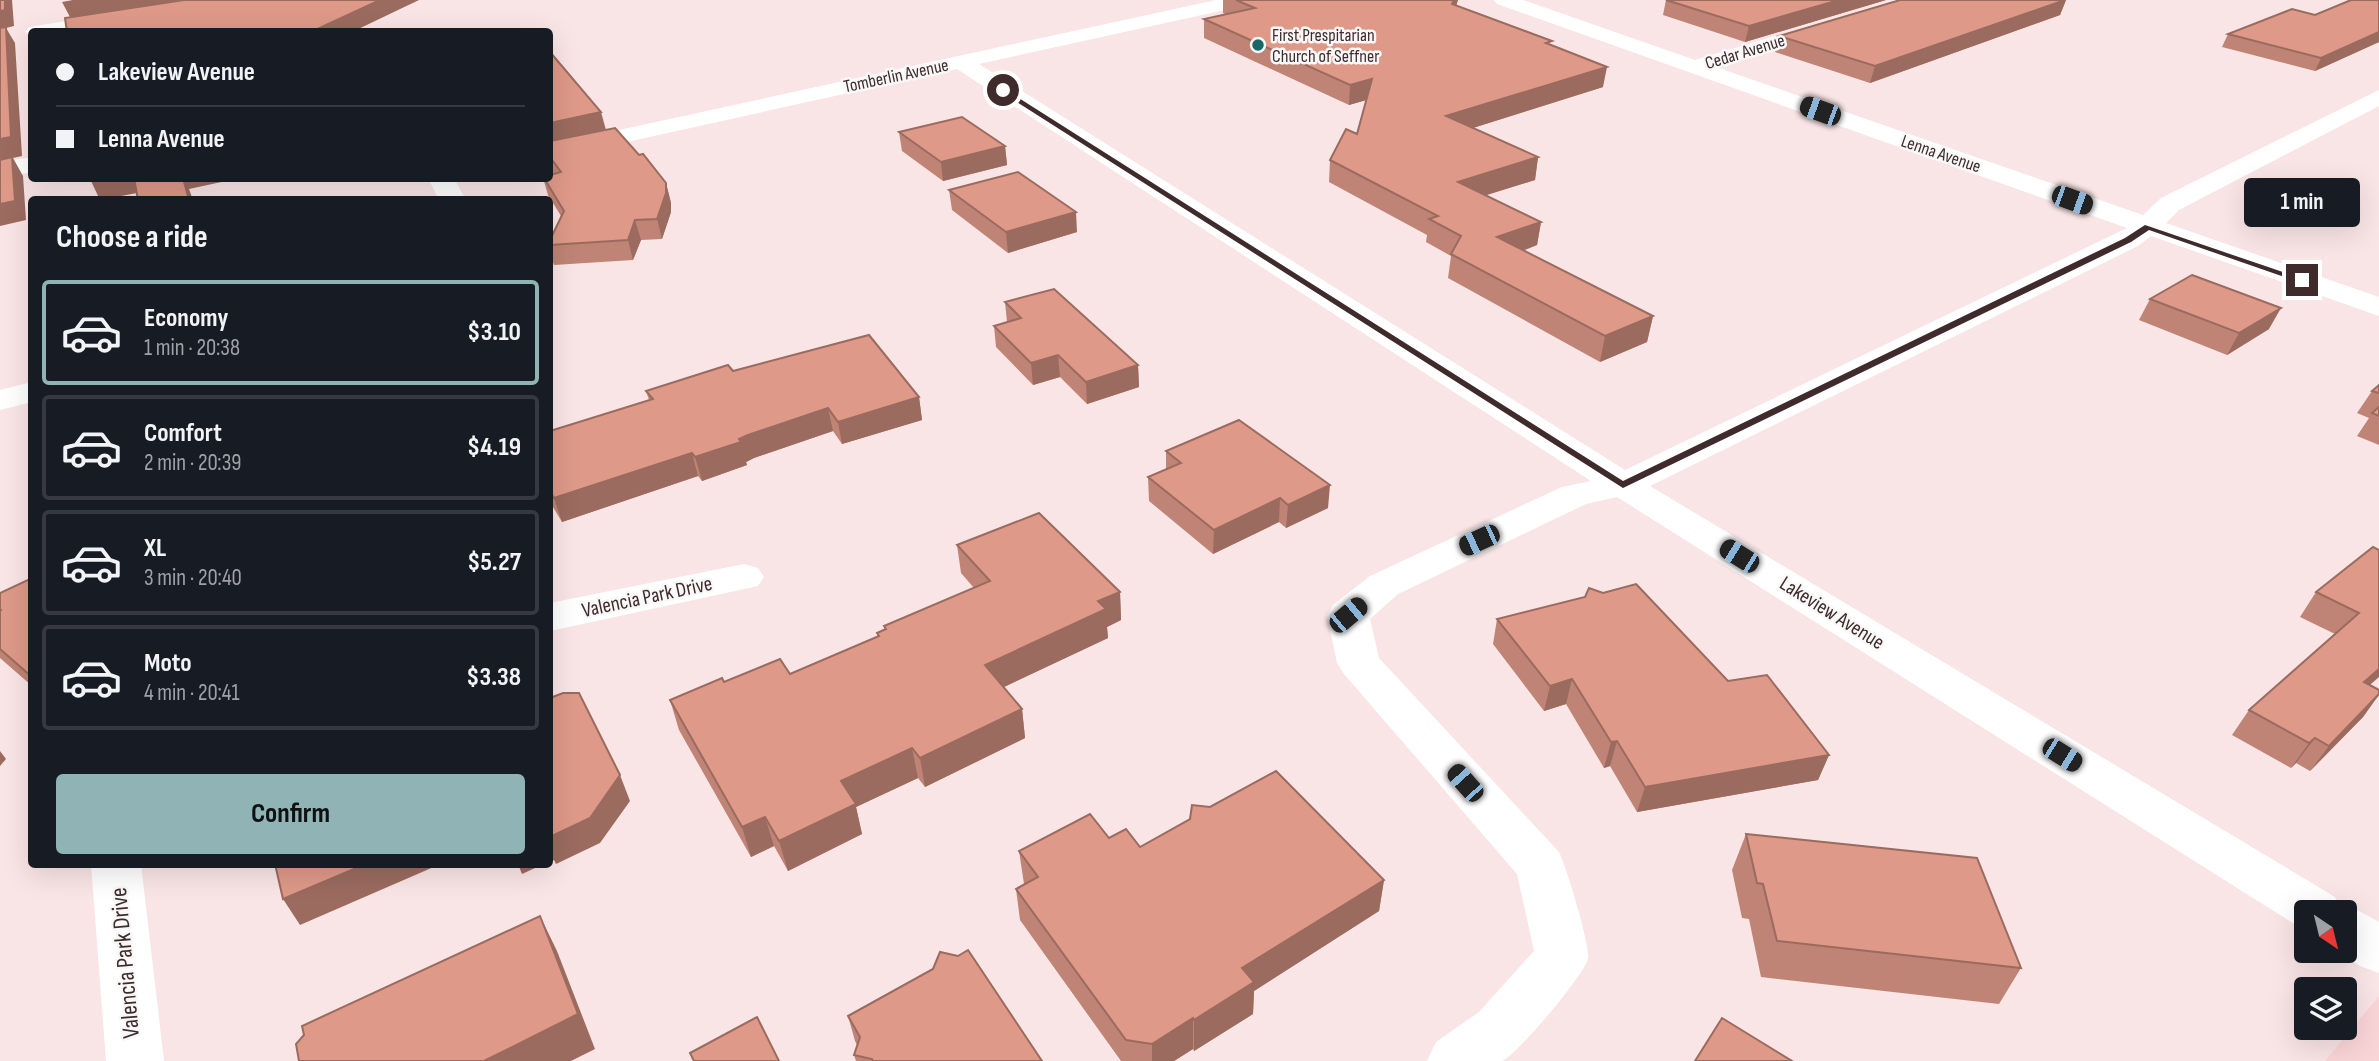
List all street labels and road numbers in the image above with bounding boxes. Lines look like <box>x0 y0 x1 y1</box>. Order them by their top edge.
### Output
street label: Cedar Avenue <box>1703 30 1787 74</box>
street label: Tomberlin Avenue <box>842 55 950 97</box>
street label: Lenna Avenue <box>1898 131 1984 177</box>
street label: Valencia Park Drive <box>580 571 714 623</box>
street label: Lakeview Avenue <box>1775 571 1889 655</box>
street label: Valencia Park Drive <box>104 886 146 1040</box>

